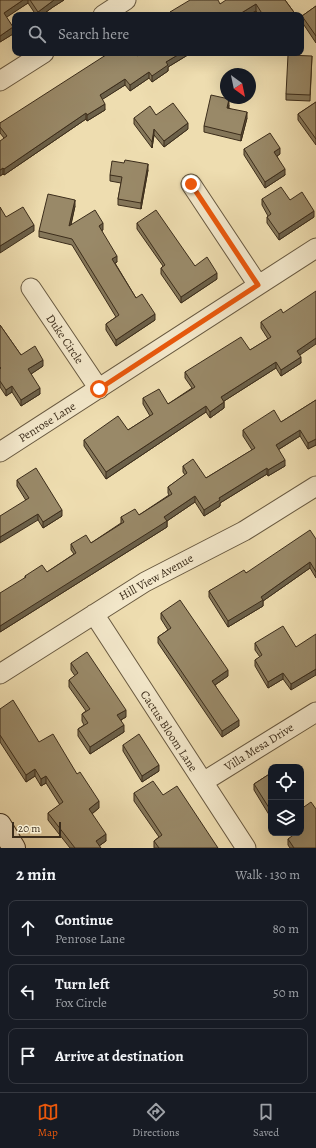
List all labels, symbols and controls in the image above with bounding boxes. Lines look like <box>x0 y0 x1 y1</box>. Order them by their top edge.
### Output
search box <box>12 12 304 56</box>
icon: search <box>26 23 48 45</box>
text: Search here <box>58 24 129 44</box>
north arrow <box>220 68 256 104</box>
route end <box>182 175 200 193</box>
street label: Duke Circle <box>42 311 88 367</box>
route start <box>90 380 108 398</box>
street label: Penrose Lane <box>15 398 79 446</box>
street label: Hill View Avenue <box>116 550 196 604</box>
street label: Cactus Bloom Lane <box>137 687 201 775</box>
street label: Villa Mesa Drive <box>220 719 297 775</box>
map controls <box>268 764 304 836</box>
button: locate <box>268 764 304 800</box>
button: layers <box>268 800 304 836</box>
scale bar <box>12 820 61 839</box>
text: 20 m <box>18 821 40 836</box>
text: 2 min <box>16 863 56 886</box>
text: Walk · 130 m <box>235 866 300 883</box>
text: Continue <box>55 910 113 930</box>
icon: ahead <box>17 917 39 939</box>
text: 80 m <box>272 920 299 937</box>
text: Penrose Lane <box>55 930 125 947</box>
text: Turn left <box>55 974 110 994</box>
icon: left <box>17 981 39 1003</box>
text: 50 m <box>273 984 299 1001</box>
text: Fox Circle <box>55 994 107 1011</box>
icon: arrive <box>17 1045 39 1067</box>
text: Arrive at destination <box>55 1046 184 1066</box>
tab: Map <box>37 1101 59 1140</box>
tab: Directions <box>132 1101 180 1140</box>
tab: Saved <box>253 1101 279 1140</box>

